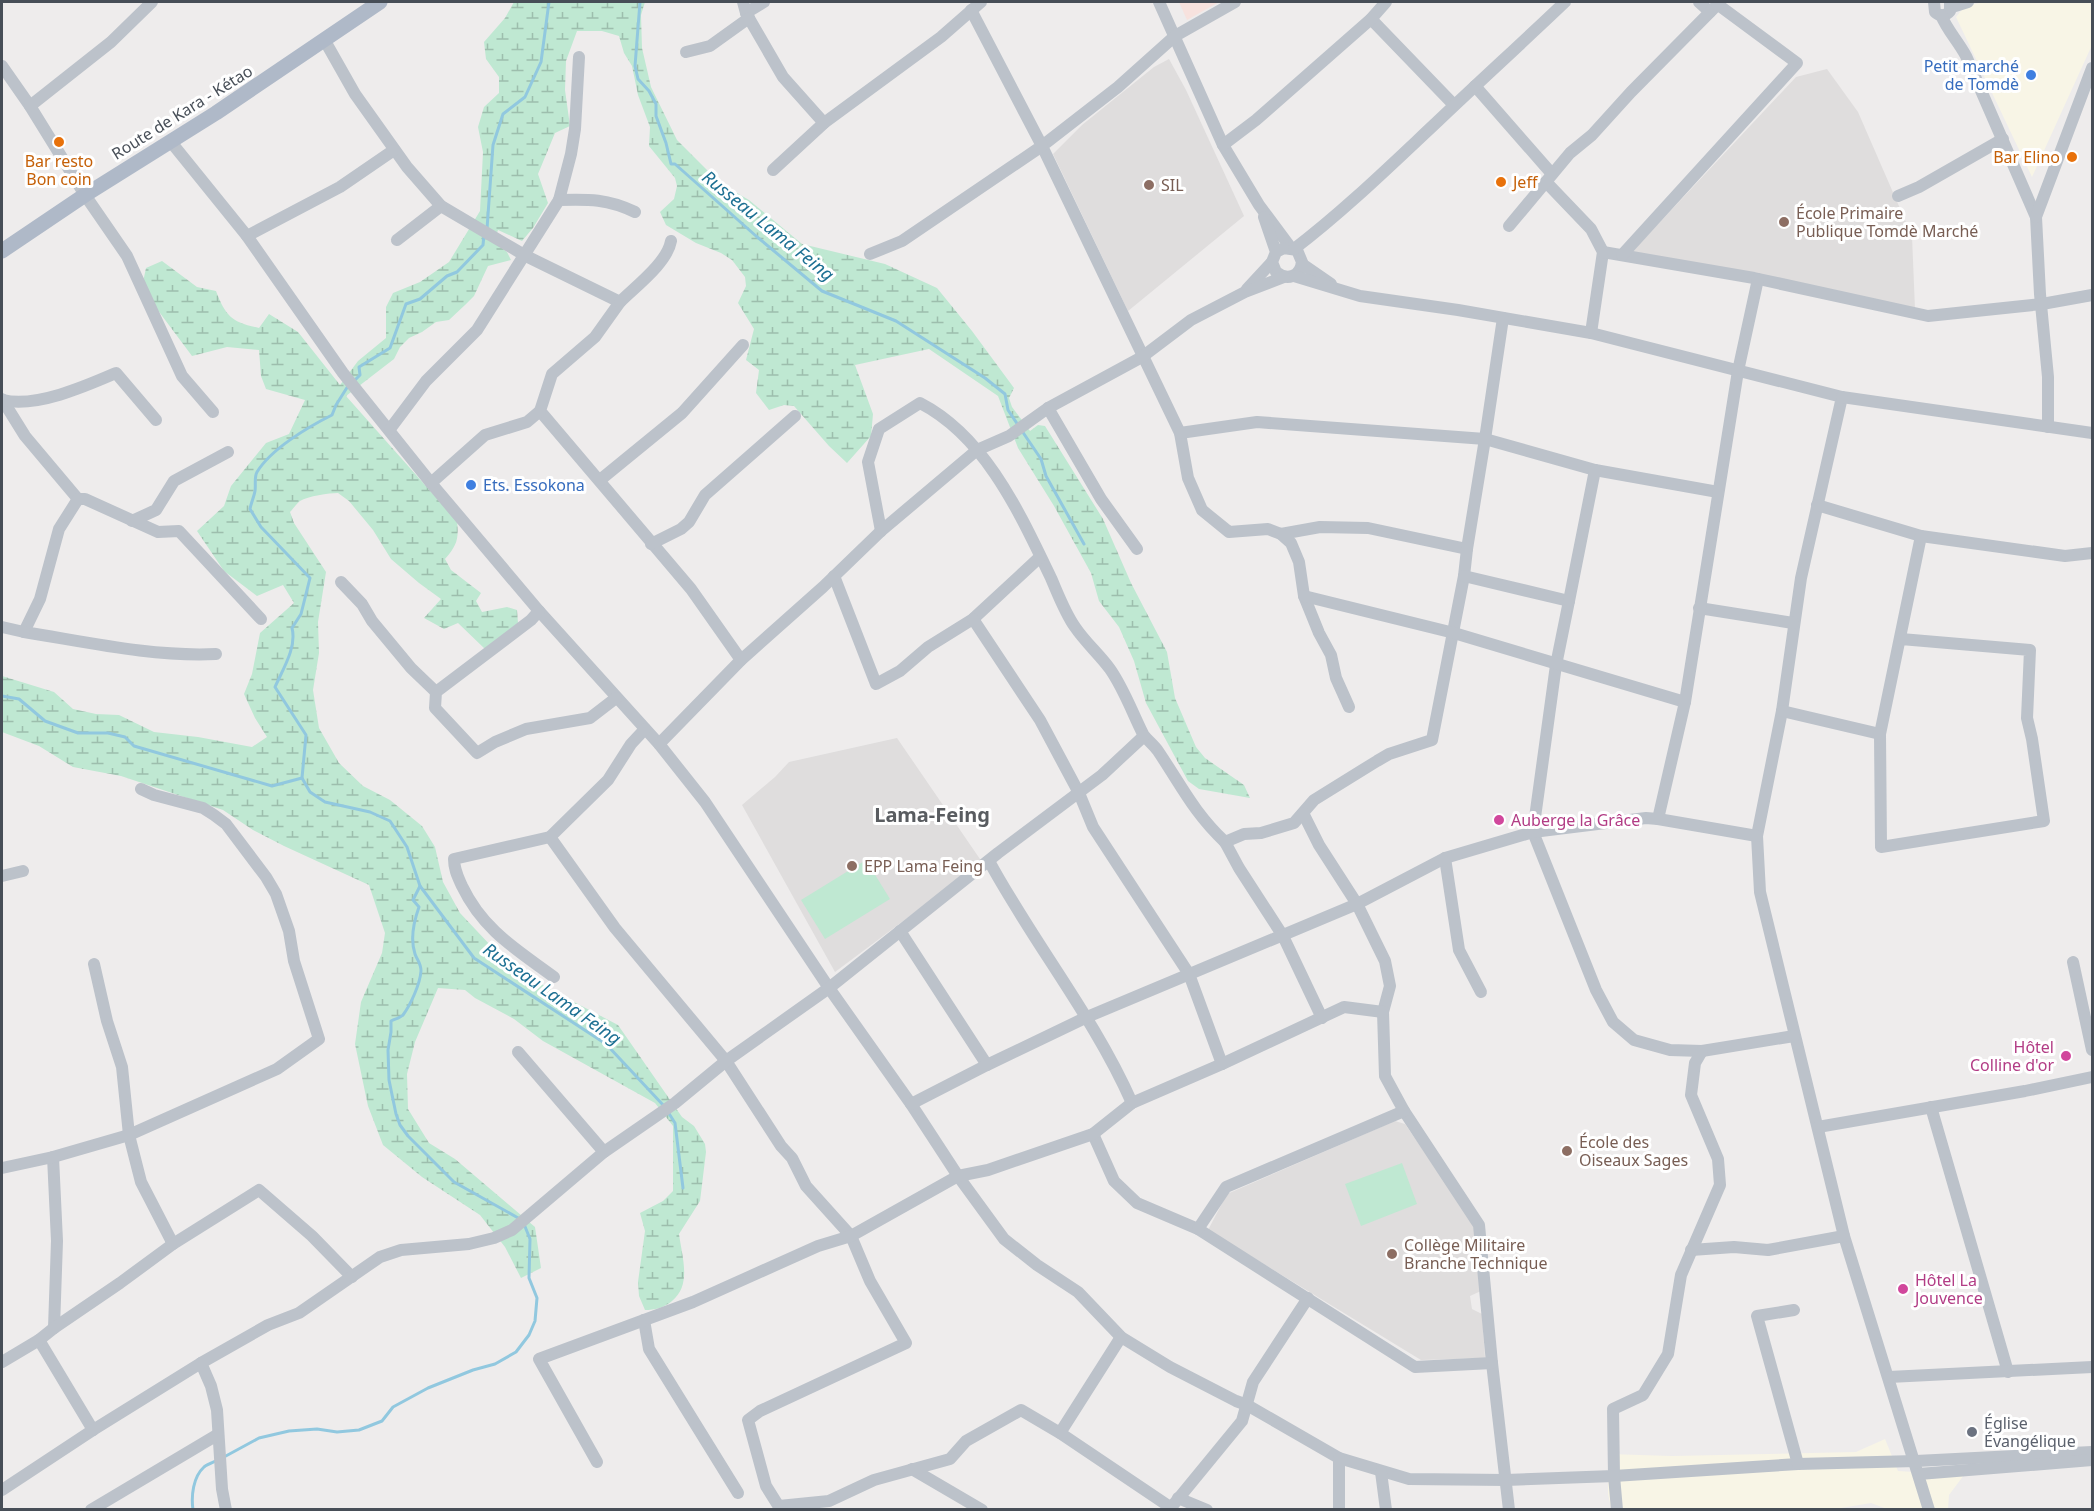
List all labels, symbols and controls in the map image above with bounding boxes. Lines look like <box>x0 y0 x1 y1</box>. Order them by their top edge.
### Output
place label: Petit marché de Tomdè <box>1924 55 2019 95</box>
street label: Route de Kara - Kétao <box>107 60 257 164</box>
marker: Petit marché de Tomdè <box>2024 68 2038 82</box>
marker: Bar resto Bon coin <box>52 135 66 149</box>
place label: Bar Elino <box>1993 146 2060 168</box>
place label: Bar resto Bon coin <box>25 150 93 190</box>
marker: Bar Elino <box>2065 150 2079 164</box>
water label: Russeau Lama Feing <box>698 165 840 286</box>
place label: Jeff <box>1511 171 1538 193</box>
place label: SIL <box>1161 174 1184 196</box>
marker: Jeff <box>1494 175 1508 189</box>
marker: SIL <box>1142 178 1156 192</box>
place label: École Primaire Publique Tomdè Marché <box>1796 202 1978 242</box>
marker: École Primaire Publique Tomdè Marché <box>1777 215 1791 229</box>
place label: Ets. Essokona <box>483 474 585 496</box>
marker: Ets. Essokona <box>464 478 478 492</box>
district label: Lama-Feing <box>874 801 990 828</box>
place label: Auberge la Grâce <box>1511 809 1640 831</box>
marker: Auberge la Grâce <box>1492 813 1506 827</box>
place label: EPP Lama Feing <box>864 855 983 877</box>
marker: EPP Lama Feing <box>845 859 859 873</box>
water label: Russeau Lama Feing <box>479 937 626 1050</box>
place label: Hôtel Colline d'or <box>1970 1036 2054 1076</box>
marker: Hôtel Colline d'or <box>2059 1049 2073 1063</box>
place label: École des Oiseaux Sages <box>1579 1131 1688 1171</box>
marker: École des Oiseaux Sages <box>1560 1144 1574 1158</box>
place label: Collège Militaire Branche Technique <box>1404 1234 1547 1274</box>
marker: Collège Militaire Branche Technique <box>1385 1247 1399 1261</box>
place label: Hôtel La Jouvence <box>1913 1269 1983 1309</box>
marker: Hôtel La Jouvence <box>1896 1282 1910 1296</box>
place label: Église Évangélique <box>1984 1412 2076 1452</box>
marker: Église Évangélique <box>1965 1425 1979 1439</box>

